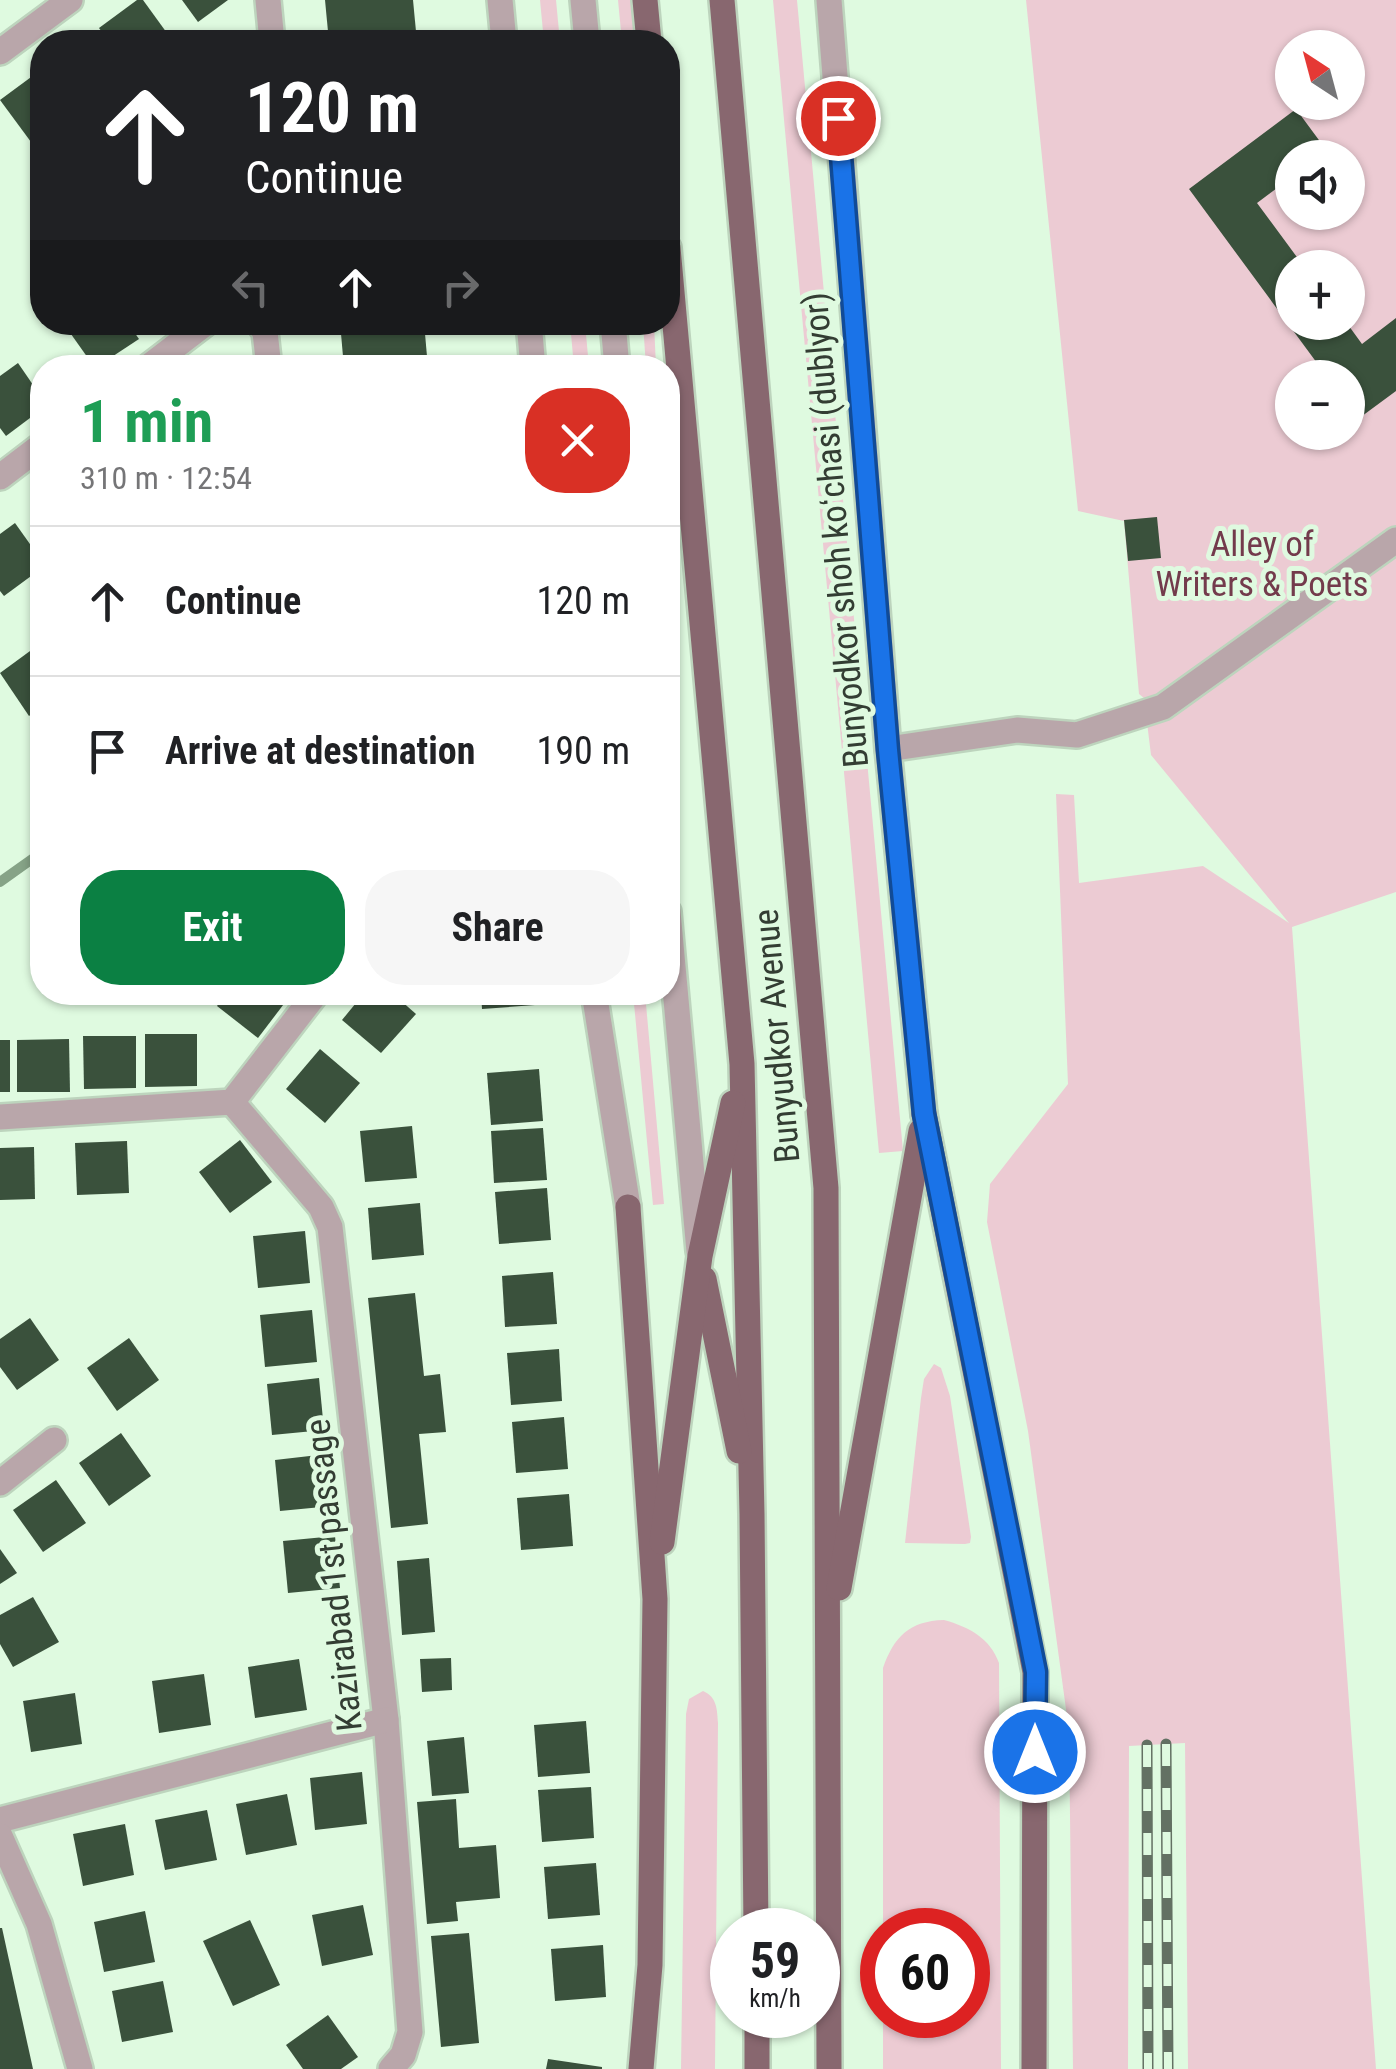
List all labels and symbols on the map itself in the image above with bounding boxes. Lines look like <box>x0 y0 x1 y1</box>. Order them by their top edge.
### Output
north arrow <box>1275 30 1365 120</box>
pin <box>796 76 881 161</box>
street label: Bunyodkor shoh koʻchasi (dublyor) <box>795 291 877 769</box>
park label: Alley of Writers & Poets <box>1156 524 1368 605</box>
street label: Bunyudkor Avenue <box>745 907 809 1165</box>
street label: Kazirabad 1st passage <box>297 1417 371 1733</box>
position arrow <box>983 1700 1087 1804</box>
speed limit sign: 60 <box>860 1908 990 2038</box>

